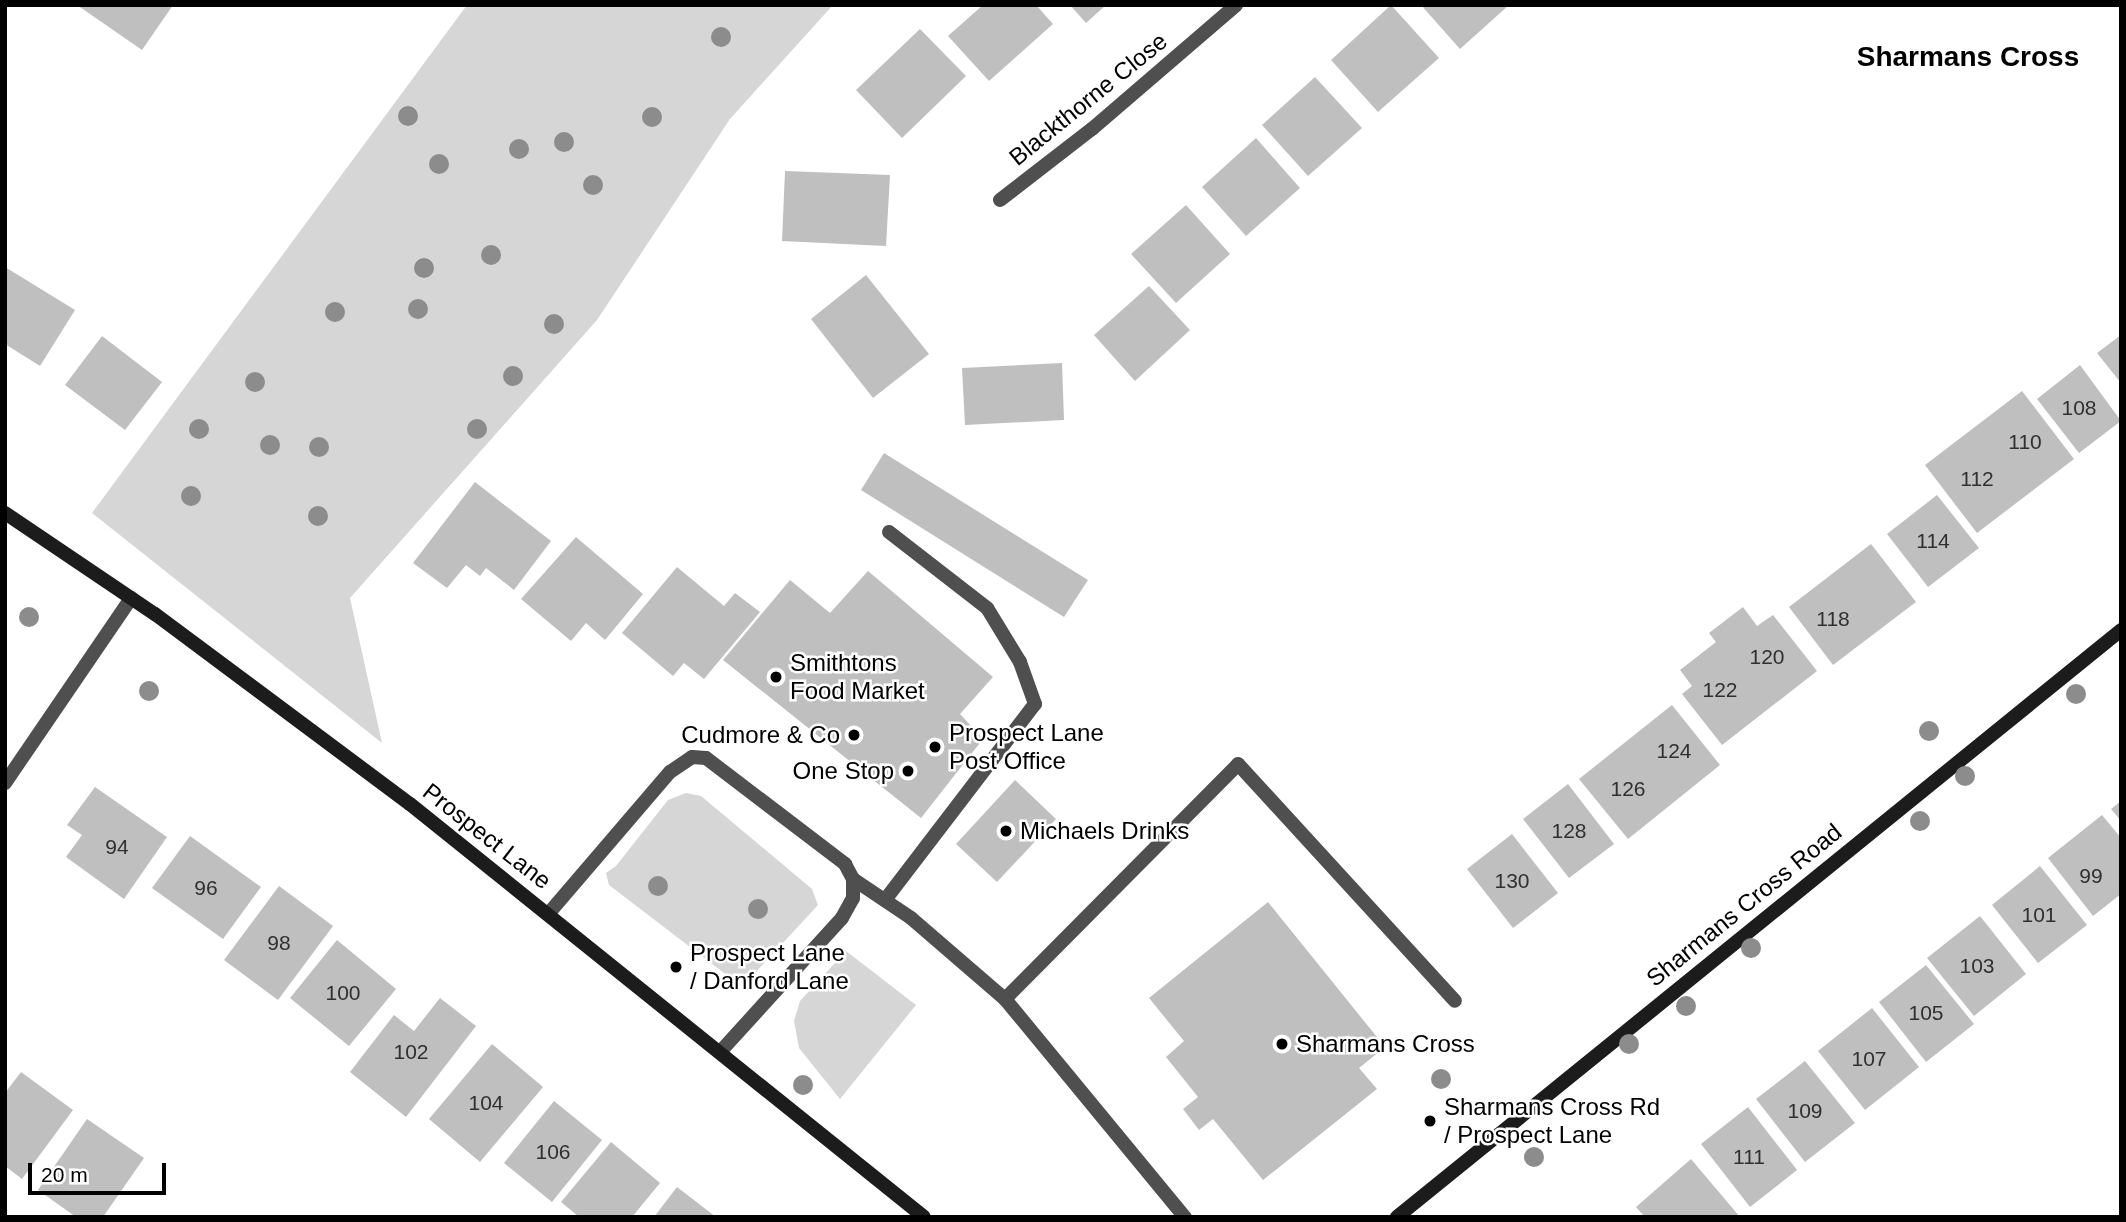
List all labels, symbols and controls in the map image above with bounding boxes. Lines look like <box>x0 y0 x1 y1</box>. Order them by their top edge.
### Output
street label: Blackthorne Close <box>1003 27 1173 171</box>
district label: Sharmans Cross <box>1857 40 2079 74</box>
house number: 108 <box>2061 395 2097 421</box>
house number: 110 <box>2008 429 2042 455</box>
house number: 112 <box>1960 466 1994 492</box>
house number: 114 <box>1916 528 1950 554</box>
house number: 118 <box>1816 606 1850 632</box>
house number: 120 <box>1749 644 1785 670</box>
place label: Smithtons Food Market <box>790 649 925 705</box>
marker: Smithtons Food Market <box>768 669 784 685</box>
house number: 122 <box>1702 677 1738 703</box>
place label: Prospect Lane Post Office <box>949 719 1104 775</box>
place label: Cudmore & Co <box>681 721 840 749</box>
marker: Cudmore & Co <box>846 727 862 743</box>
house number: 124 <box>1656 738 1692 764</box>
marker: Prospect Lane Post Office <box>927 739 943 755</box>
place label: One Stop <box>793 757 894 785</box>
marker: One Stop <box>900 763 916 779</box>
house number: 126 <box>1610 776 1646 802</box>
street label: Prospect Lane <box>417 777 557 895</box>
place label: Michaels Drinks <box>1020 817 1189 845</box>
street label: Sharmans Cross Road <box>1641 817 1847 993</box>
house number: 128 <box>1551 818 1587 844</box>
marker: Michaels Drinks <box>998 823 1014 839</box>
house number: 94 <box>105 834 129 860</box>
house number: 99 <box>2079 863 2103 889</box>
house number: 130 <box>1494 868 1530 894</box>
house number: 96 <box>194 875 218 901</box>
house number: 101 <box>2021 902 2057 928</box>
house number: 98 <box>267 930 291 956</box>
place label: Prospect Lane / Danford Lane <box>690 939 849 995</box>
house number: 103 <box>1959 953 1995 979</box>
marker: Prospect Lane / Danford Lane <box>668 959 684 975</box>
house number: 100 <box>325 980 361 1006</box>
house number: 105 <box>1908 1000 1944 1026</box>
place label: Sharmans Cross <box>1296 1030 1475 1058</box>
marker: Sharmans Cross <box>1274 1036 1290 1052</box>
house number: 102 <box>393 1039 429 1065</box>
house number: 107 <box>1851 1046 1887 1072</box>
house number: 104 <box>468 1090 504 1116</box>
place label: Sharmans Cross Rd / Prospect Lane <box>1444 1093 1660 1149</box>
house number: 109 <box>1787 1098 1823 1124</box>
marker: Sharmans Cross Rd / Prospect Lane <box>1422 1113 1438 1129</box>
house number: 106 <box>535 1139 571 1165</box>
house number: 111 <box>1733 1144 1765 1170</box>
scale bar <box>32 1148 170 1192</box>
text: 20 m <box>41 1163 88 1186</box>

